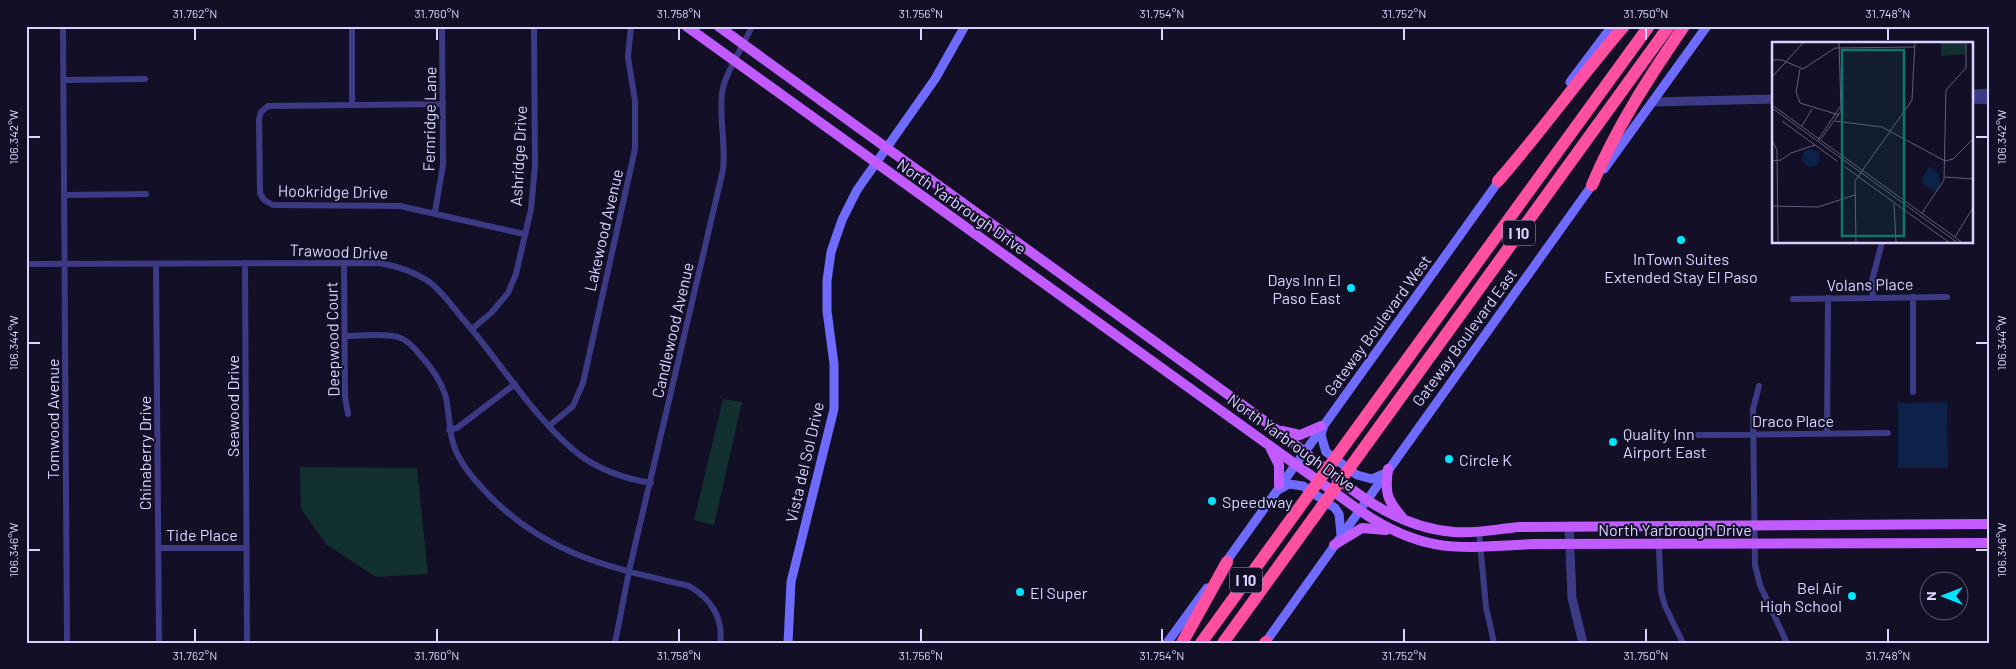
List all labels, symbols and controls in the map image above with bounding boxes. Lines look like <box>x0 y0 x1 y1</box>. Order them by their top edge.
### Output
text: 31.762°N <box>173 6 217 20</box>
text: 31.760°N <box>415 6 459 20</box>
text: 31.758°N <box>657 6 701 20</box>
text: 31.756°N <box>899 6 943 20</box>
text: 31.754°N <box>1140 6 1184 20</box>
text: 31.752°N <box>1382 6 1426 20</box>
text: 31.750°N <box>1624 6 1668 20</box>
text: 31.748°N <box>1866 6 1910 20</box>
inset map <box>1772 42 1974 244</box>
street label: Fernridge Lane <box>419 67 439 171</box>
street label: Ashridge Drive <box>506 105 530 207</box>
text: 106.342°W <box>6 109 20 164</box>
text: 106.342°W <box>1994 109 2008 164</box>
street label: North Yarbrough Drive <box>894 154 1030 258</box>
street label: Lakewood Avenue <box>580 167 626 293</box>
street label: Hookridge Drive <box>278 181 388 201</box>
road number: I 10 <box>1503 220 1535 246</box>
marker: InTown Suites Extended Stay El Paso <box>1675 234 1687 246</box>
street label: Trawood Drive <box>289 240 389 262</box>
place label: InTown Suites Extended Stay El Paso <box>1604 249 1758 286</box>
street label: Gateway Boulevard West <box>1319 251 1435 399</box>
street label: Candlewood Avenue <box>647 260 697 400</box>
street label: Gateway Boulevard East <box>1408 264 1520 410</box>
place label: Days Inn El Paso East <box>1267 270 1341 307</box>
street label: Volans Place <box>1826 274 1914 294</box>
street label: Deepwood Court <box>321 281 343 397</box>
marker: Days Inn El Paso East <box>1345 282 1357 294</box>
text: 106.344°W <box>6 315 20 371</box>
text: 106.344°W <box>1994 315 2008 371</box>
street label: Seawood Drive <box>223 355 242 457</box>
street label: Tomwood Avenue <box>43 358 62 480</box>
street label: North Yarbrough Drive <box>1224 389 1360 495</box>
street label: Chinaberry Drive <box>135 396 154 510</box>
street label: Vista del Sol Drive <box>781 400 827 524</box>
street label: Draco Place <box>1752 411 1834 430</box>
place label: Quality Inn Airport East <box>1623 424 1707 461</box>
marker: Quality Inn Airport East <box>1607 436 1619 448</box>
place label: Circle K <box>1459 450 1512 469</box>
marker: Circle K <box>1443 453 1455 465</box>
place label: Speedway <box>1222 492 1293 511</box>
marker: Speedway <box>1206 495 1218 507</box>
street label: North Yarbrough Drive <box>1598 520 1752 539</box>
text: 106.346°W <box>6 522 20 577</box>
text: 106.346°W <box>1994 522 2008 577</box>
street label: Tide Place <box>166 525 238 544</box>
road number: I 10 <box>1230 568 1262 592</box>
north arrow <box>1918 572 1968 622</box>
place label: Bel Air High School <box>1760 578 1842 615</box>
place label: El Super <box>1030 583 1088 602</box>
marker: El Super <box>1014 586 1026 598</box>
marker: Bel Air High School <box>1846 590 1858 602</box>
text: N <box>1922 591 1939 601</box>
text: 31.762°N <box>173 648 217 662</box>
text: 31.760°N <box>415 648 459 662</box>
text: 31.758°N <box>657 648 701 662</box>
text: 31.756°N <box>899 648 943 662</box>
text: 31.754°N <box>1140 648 1184 662</box>
text: 31.752°N <box>1382 648 1426 662</box>
text: 31.750°N <box>1624 648 1668 662</box>
text: 31.748°N <box>1866 648 1910 662</box>

